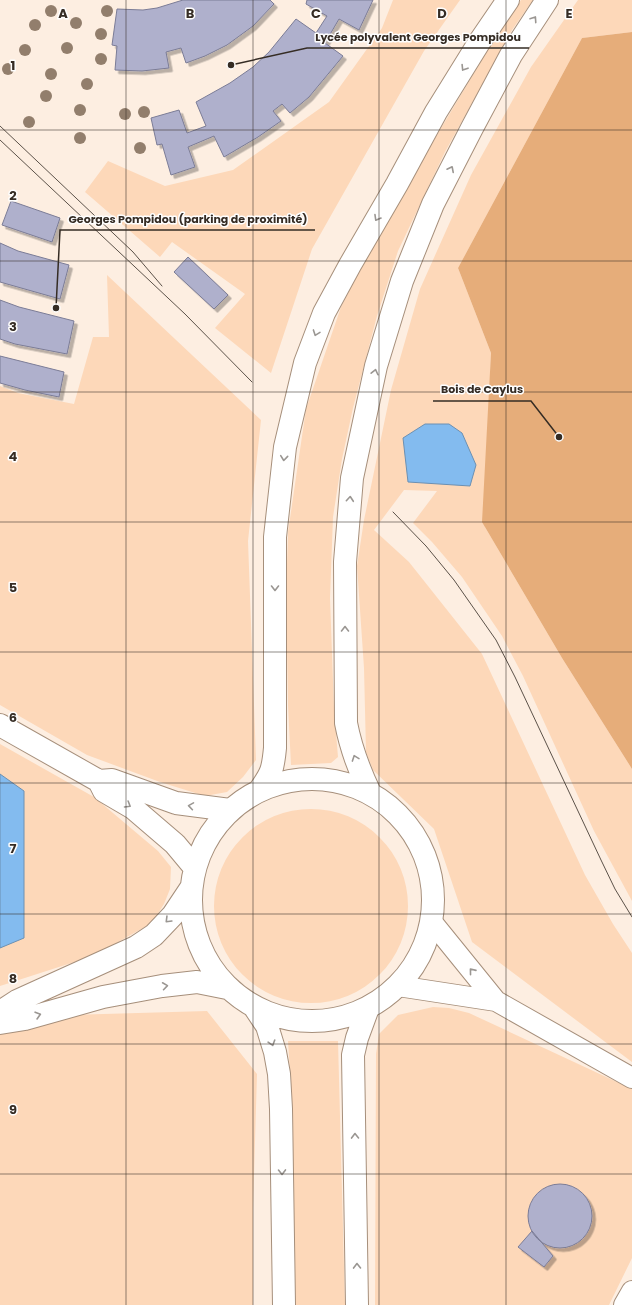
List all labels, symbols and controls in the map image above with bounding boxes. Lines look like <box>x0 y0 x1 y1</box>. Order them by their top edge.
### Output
text: A <box>58 4 68 23</box>
text: B <box>186 4 195 23</box>
text: C <box>311 4 321 23</box>
text: D <box>437 4 447 23</box>
text: E <box>565 4 573 23</box>
one-way arrow <box>530 16 537 23</box>
callout: Lycée polyvalent Georges Pompidou <box>307 25 529 48</box>
text: Lycée polyvalent Georges Pompidou <box>315 29 521 45</box>
text: 1 <box>11 56 15 75</box>
one-way arrow <box>461 63 468 70</box>
one-way arrow <box>446 166 454 174</box>
text: 2 <box>9 186 17 205</box>
callout: Georges Pompidou (parking de proximité) <box>60 207 315 230</box>
text: Georges Pompidou (parking de proximité) <box>68 211 308 227</box>
one-way arrow <box>375 214 382 221</box>
text: 3 <box>9 317 17 336</box>
one-way arrow <box>313 329 321 336</box>
one-way arrow <box>370 368 379 375</box>
callout: Bois de Caylus <box>433 378 531 401</box>
text: Bois de Caylus <box>441 381 523 397</box>
text: 4 <box>9 447 18 466</box>
one-way arrow <box>279 455 288 461</box>
one-way arrow <box>345 496 354 502</box>
text: 5 <box>9 578 17 597</box>
one-way arrow <box>271 585 279 591</box>
one-way arrow <box>341 626 349 632</box>
text: 6 <box>9 708 17 727</box>
one-way arrow <box>351 754 359 761</box>
one-way arrow <box>124 801 131 808</box>
one-way arrow <box>188 802 194 811</box>
text: 7 <box>10 839 17 858</box>
one-way arrow <box>165 915 173 923</box>
text: 8 <box>9 969 17 988</box>
one-way arrow <box>469 969 476 976</box>
one-way arrow <box>162 982 168 991</box>
one-way arrow <box>34 1011 41 1020</box>
one-way arrow <box>267 1039 276 1046</box>
text: 9 <box>9 1100 17 1119</box>
one-way arrow <box>350 1133 359 1139</box>
one-way arrow <box>278 1169 286 1175</box>
one-way arrow <box>353 1263 361 1269</box>

